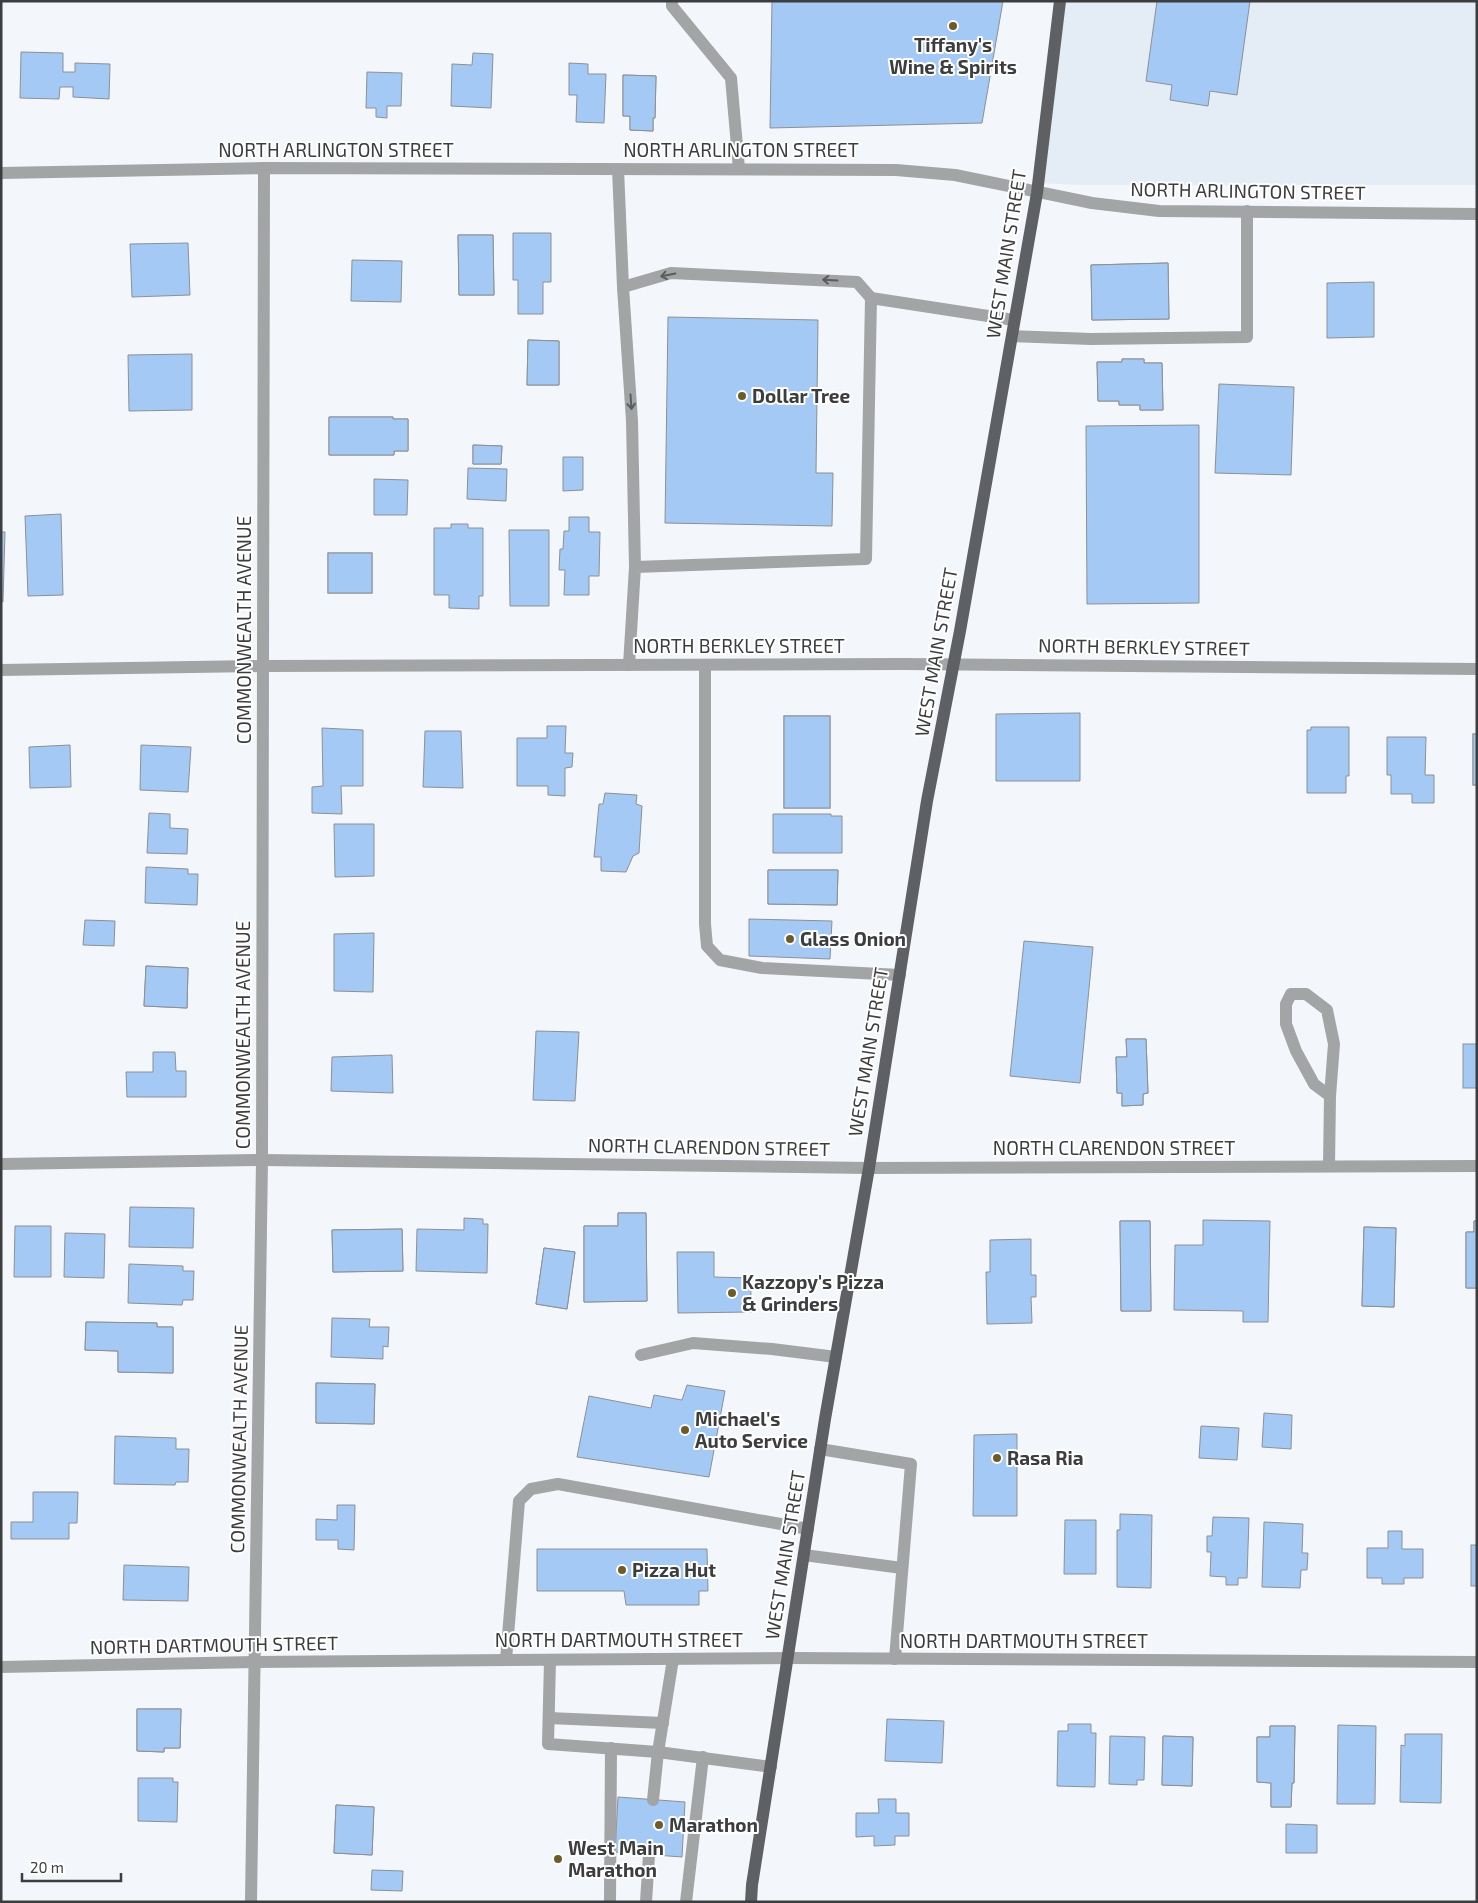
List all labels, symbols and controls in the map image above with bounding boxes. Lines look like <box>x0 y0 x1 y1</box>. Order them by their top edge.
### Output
marker: Tiffany's Wine & Spirits <box>947 20 959 32</box>
place label: Tiffany's Wine & Spirits <box>889 33 1017 78</box>
street label: NORTH ARLINGTON STREET <box>218 138 454 161</box>
street label: NORTH ARLINGTON STREET <box>623 138 859 161</box>
street label: WEST MAIN STREET <box>981 168 1030 340</box>
street label: NORTH ARLINGTON STREET <box>1130 177 1366 204</box>
one-way arrow <box>660 270 676 280</box>
one-way arrow <box>822 276 838 285</box>
place label: Dollar Tree <box>752 384 851 407</box>
marker: Dollar Tree <box>736 390 748 402</box>
one-way arrow <box>626 394 635 410</box>
street label: COMMONWEALTH AVENUE <box>232 516 255 744</box>
street label: WEST MAIN STREET <box>909 566 962 738</box>
street label: NORTH BERKLEY STREET <box>1038 633 1250 660</box>
street label: NORTH BERKLEY STREET <box>633 634 845 657</box>
street label: COMMONWEALTH AVENUE <box>231 921 254 1149</box>
place label: Glass Onion <box>800 927 906 950</box>
marker: Glass Onion <box>784 933 796 945</box>
street label: WEST MAIN STREET <box>843 966 892 1138</box>
street label: NORTH CLARENDON STREET <box>588 1133 830 1160</box>
street label: NORTH CLARENDON STREET <box>993 1136 1235 1159</box>
place label: Kazzopy's Pizza & Grinders <box>742 1270 884 1315</box>
marker: Kazzopy's Pizza & Grinders <box>726 1287 738 1299</box>
street label: COMMONWEALTH AVENUE <box>225 1325 252 1553</box>
place label: Michael's Auto Service <box>695 1407 808 1452</box>
marker: Michael's Auto Service <box>679 1424 691 1436</box>
place label: Rasa Ria <box>1007 1446 1084 1469</box>
marker: Rasa Ria <box>991 1452 1003 1464</box>
street label: WEST MAIN STREET <box>760 1469 809 1641</box>
place label: Pizza Hut <box>632 1558 716 1581</box>
marker: Pizza Hut <box>616 1564 628 1576</box>
street label: NORTH DARTMOUTH STREET <box>495 1628 743 1651</box>
street label: NORTH DARTMOUTH STREET <box>900 1629 1148 1652</box>
street label: NORTH DARTMOUTH STREET <box>90 1631 338 1658</box>
place label: Marathon <box>669 1813 758 1836</box>
marker: Marathon <box>653 1819 665 1831</box>
place label: West Main Marathon <box>568 1836 664 1881</box>
scale bar <box>22 1850 121 1882</box>
marker: West Main Marathon <box>552 1853 564 1865</box>
text: 20 m <box>30 1858 64 1876</box>

